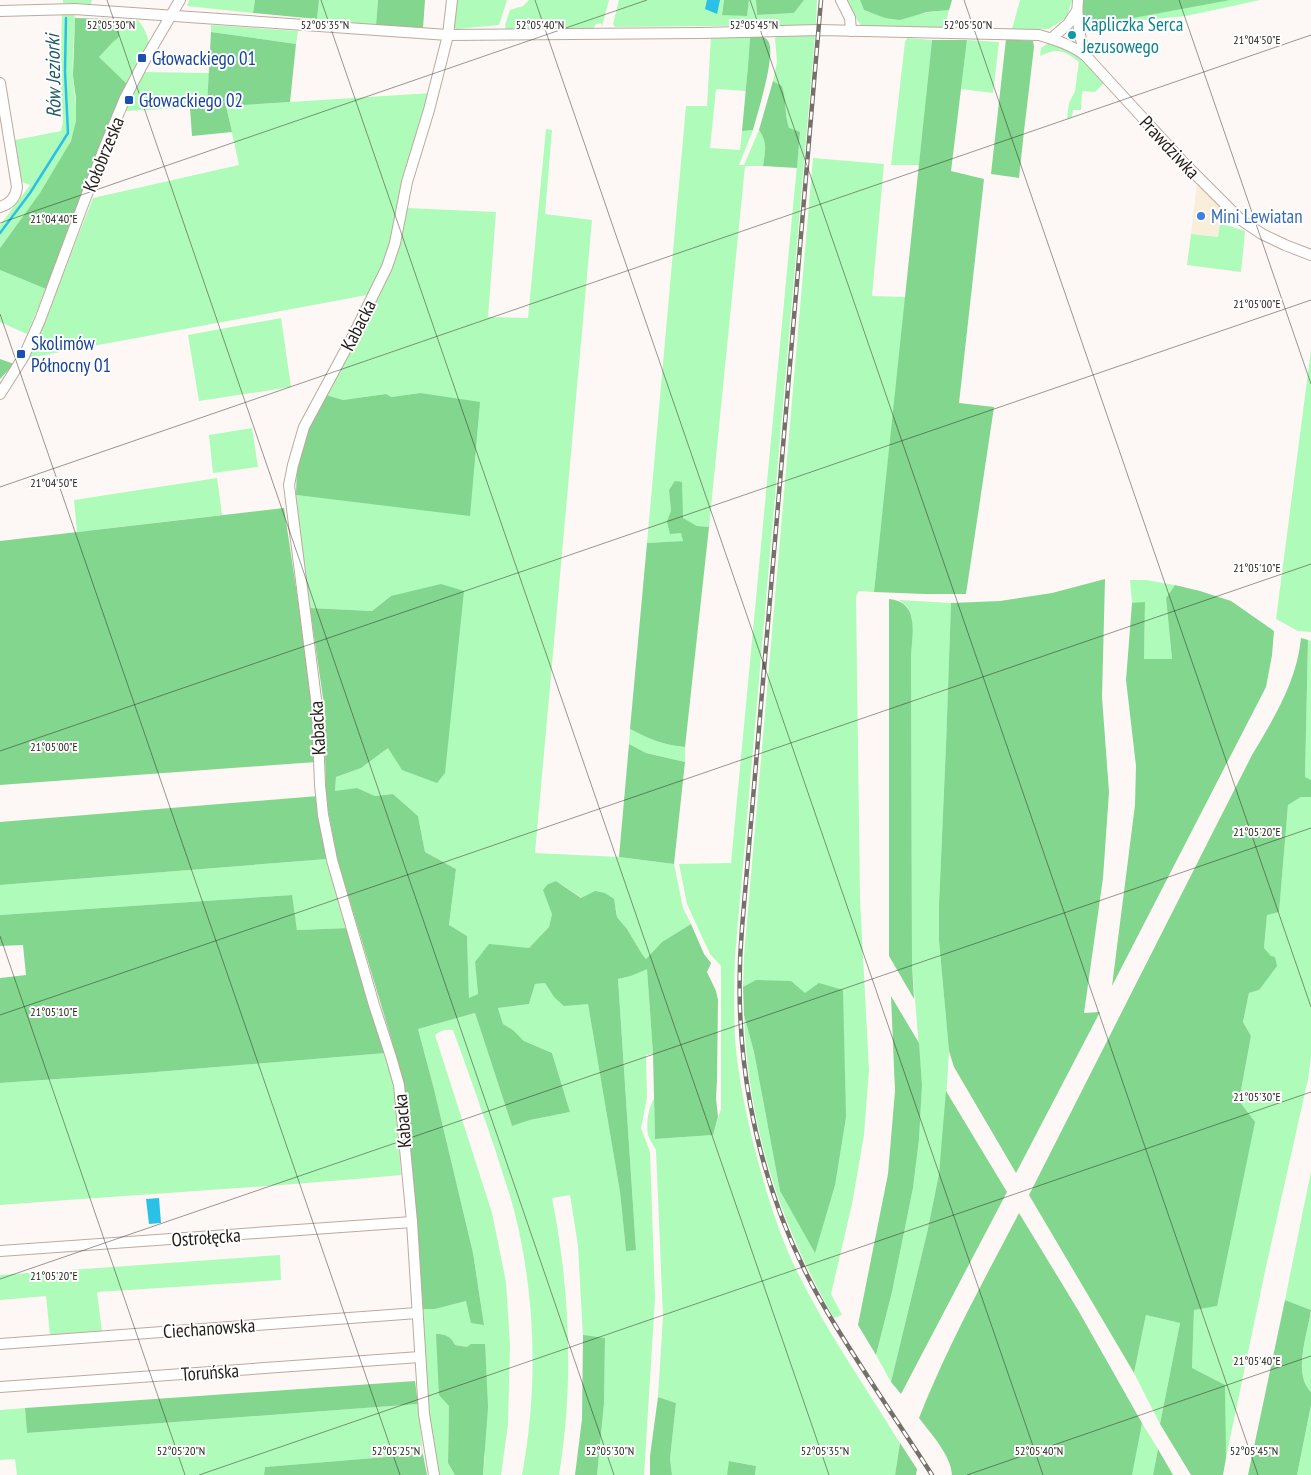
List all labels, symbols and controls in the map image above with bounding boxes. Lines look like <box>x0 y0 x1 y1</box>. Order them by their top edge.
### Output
place label: Kapliczka Serca Jezusowego <box>1081 12 1183 58</box>
text: 52°05'30"N <box>87 17 135 32</box>
text: 52°05'35"N <box>301 17 349 32</box>
text: 52°05'40"N <box>516 17 564 32</box>
text: 52°05'45"N <box>730 17 778 32</box>
text: 52°05'50"N <box>944 17 992 32</box>
marker: Kapliczka Serca Jezusowego <box>1066 29 1078 41</box>
water label: Rów Jeziorki <box>39 31 67 118</box>
text: 21°04'50"E <box>1233 32 1281 47</box>
place label: Głowackiego 01 <box>152 46 256 70</box>
marker: Głowackiego 01 <box>136 52 148 64</box>
place label: Głowackiego 02 <box>139 88 243 112</box>
marker: Głowackiego 02 <box>123 94 135 106</box>
street label: Prawdziwka <box>1135 110 1205 184</box>
street label: Kołobrzeska <box>77 113 129 195</box>
place label: Mini Lewiatan <box>1211 204 1303 228</box>
marker: Mini Lewiatan <box>1195 210 1207 222</box>
text: 21°04'40"E <box>30 211 78 226</box>
street label: Kabacka <box>335 295 381 355</box>
text: 21°05'00"E <box>1233 296 1281 311</box>
place label: Skolimów Północny 01 <box>31 331 111 377</box>
marker: Skolimów Północny 01 <box>15 348 27 360</box>
text: 21°04'50"E <box>30 475 78 490</box>
text: 21°05'10"E <box>1233 560 1281 575</box>
street label: Kabacka <box>304 700 330 756</box>
text: 21°05'00"E <box>30 739 78 754</box>
text: 21°05'20"E <box>1233 824 1281 839</box>
text: 21°05'10"E <box>30 1004 78 1019</box>
text: 21°05'30"E <box>1233 1089 1281 1104</box>
street label: Kabacka <box>388 1093 416 1149</box>
street label: Ostrołęcka <box>171 1223 241 1251</box>
text: 21°05'20"E <box>30 1268 78 1283</box>
street label: Ciechanowska <box>162 1313 256 1343</box>
text: 21°05'40"E <box>1233 1353 1281 1368</box>
street label: Toruńska <box>180 1358 240 1386</box>
text: 52°05'20"N <box>157 1443 205 1458</box>
text: 52°05'25"N <box>372 1443 420 1458</box>
text: 52°05'30"N <box>586 1443 634 1458</box>
text: 52°05'35"N <box>801 1443 849 1458</box>
text: 52°05'40"N <box>1015 1443 1063 1458</box>
text: 52°05'45"N <box>1230 1443 1278 1458</box>

